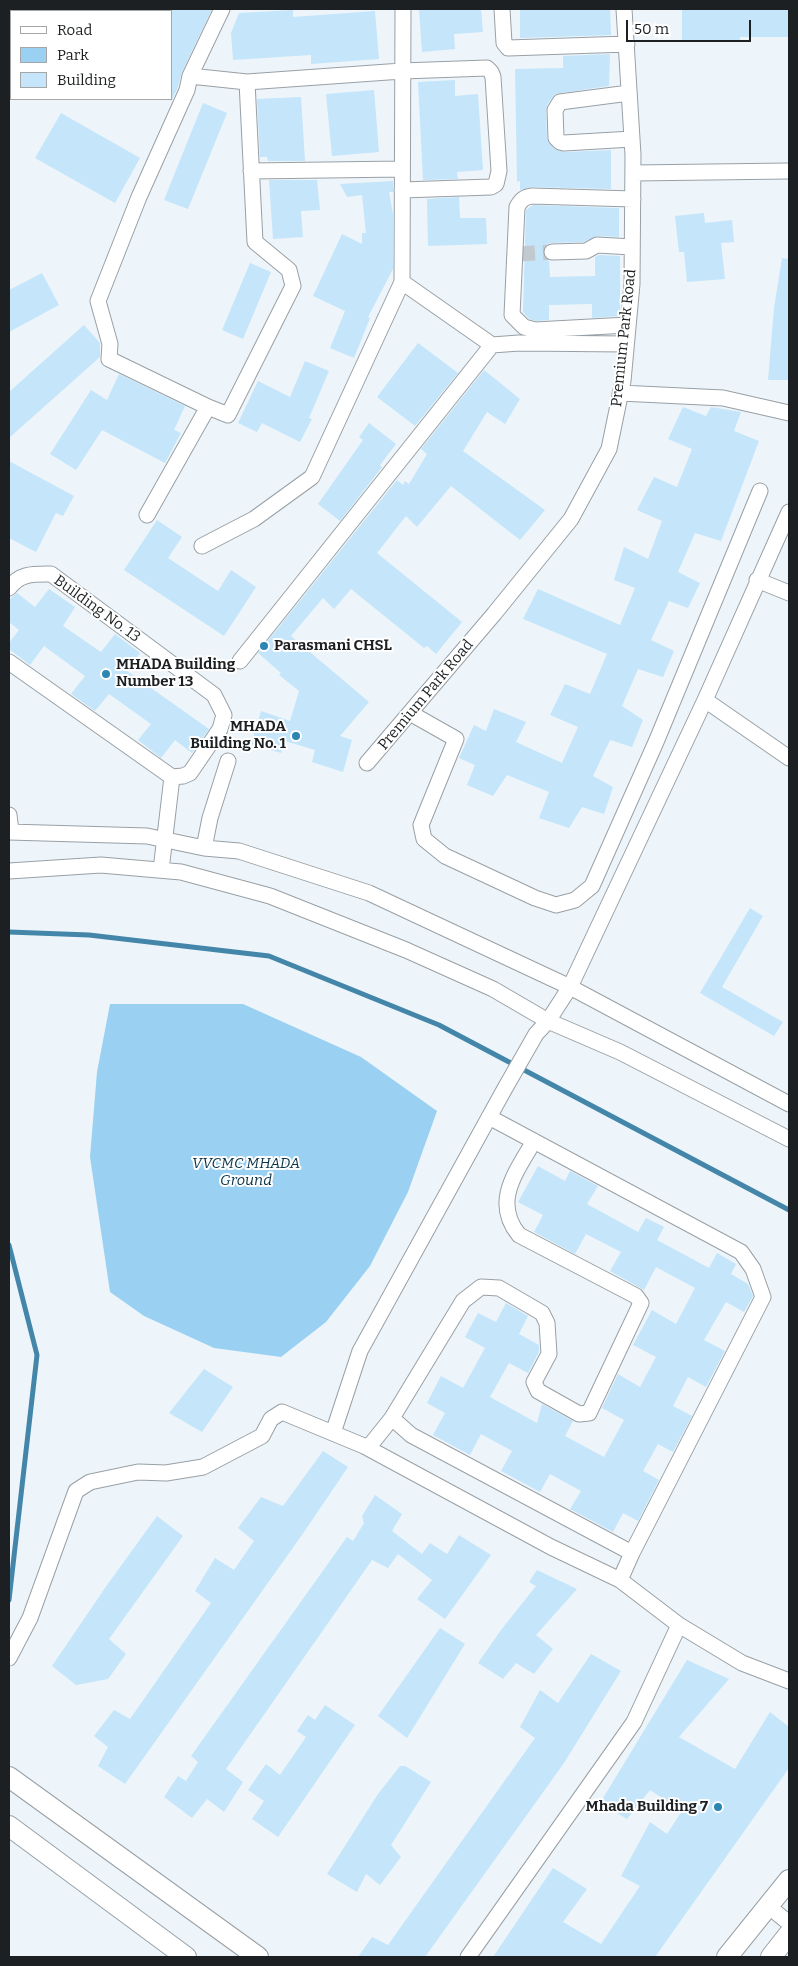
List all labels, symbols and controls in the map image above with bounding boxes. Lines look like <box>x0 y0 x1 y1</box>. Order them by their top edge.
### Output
legend <box>10 10 172 100</box>
scale bar <box>628 10 753 42</box>
text: 50 m <box>634 20 669 38</box>
text: Road <box>57 21 92 39</box>
text: Park <box>57 46 89 64</box>
text: Building <box>57 71 116 89</box>
street label: Premium Park Road <box>608 268 640 408</box>
street label: Building No. 13 <box>50 572 144 646</box>
street label: Premium Park Road <box>375 636 477 754</box>
place label: Parasmani CHSL <box>274 637 392 655</box>
marker: Parasmani CHSL <box>258 640 270 652</box>
place label: MHADA Building Number 13 <box>116 656 235 691</box>
marker: MHADA Building Number 13 <box>100 668 112 680</box>
place label: MHADA Building No. 1 <box>190 718 286 753</box>
marker: MHADA Building No. 1 <box>290 730 302 742</box>
park label: VVCMC MHADA Ground <box>192 1155 300 1190</box>
place label: Mhada Building 7 <box>586 1798 708 1816</box>
marker: Mhada Building 7 <box>712 1801 724 1813</box>

